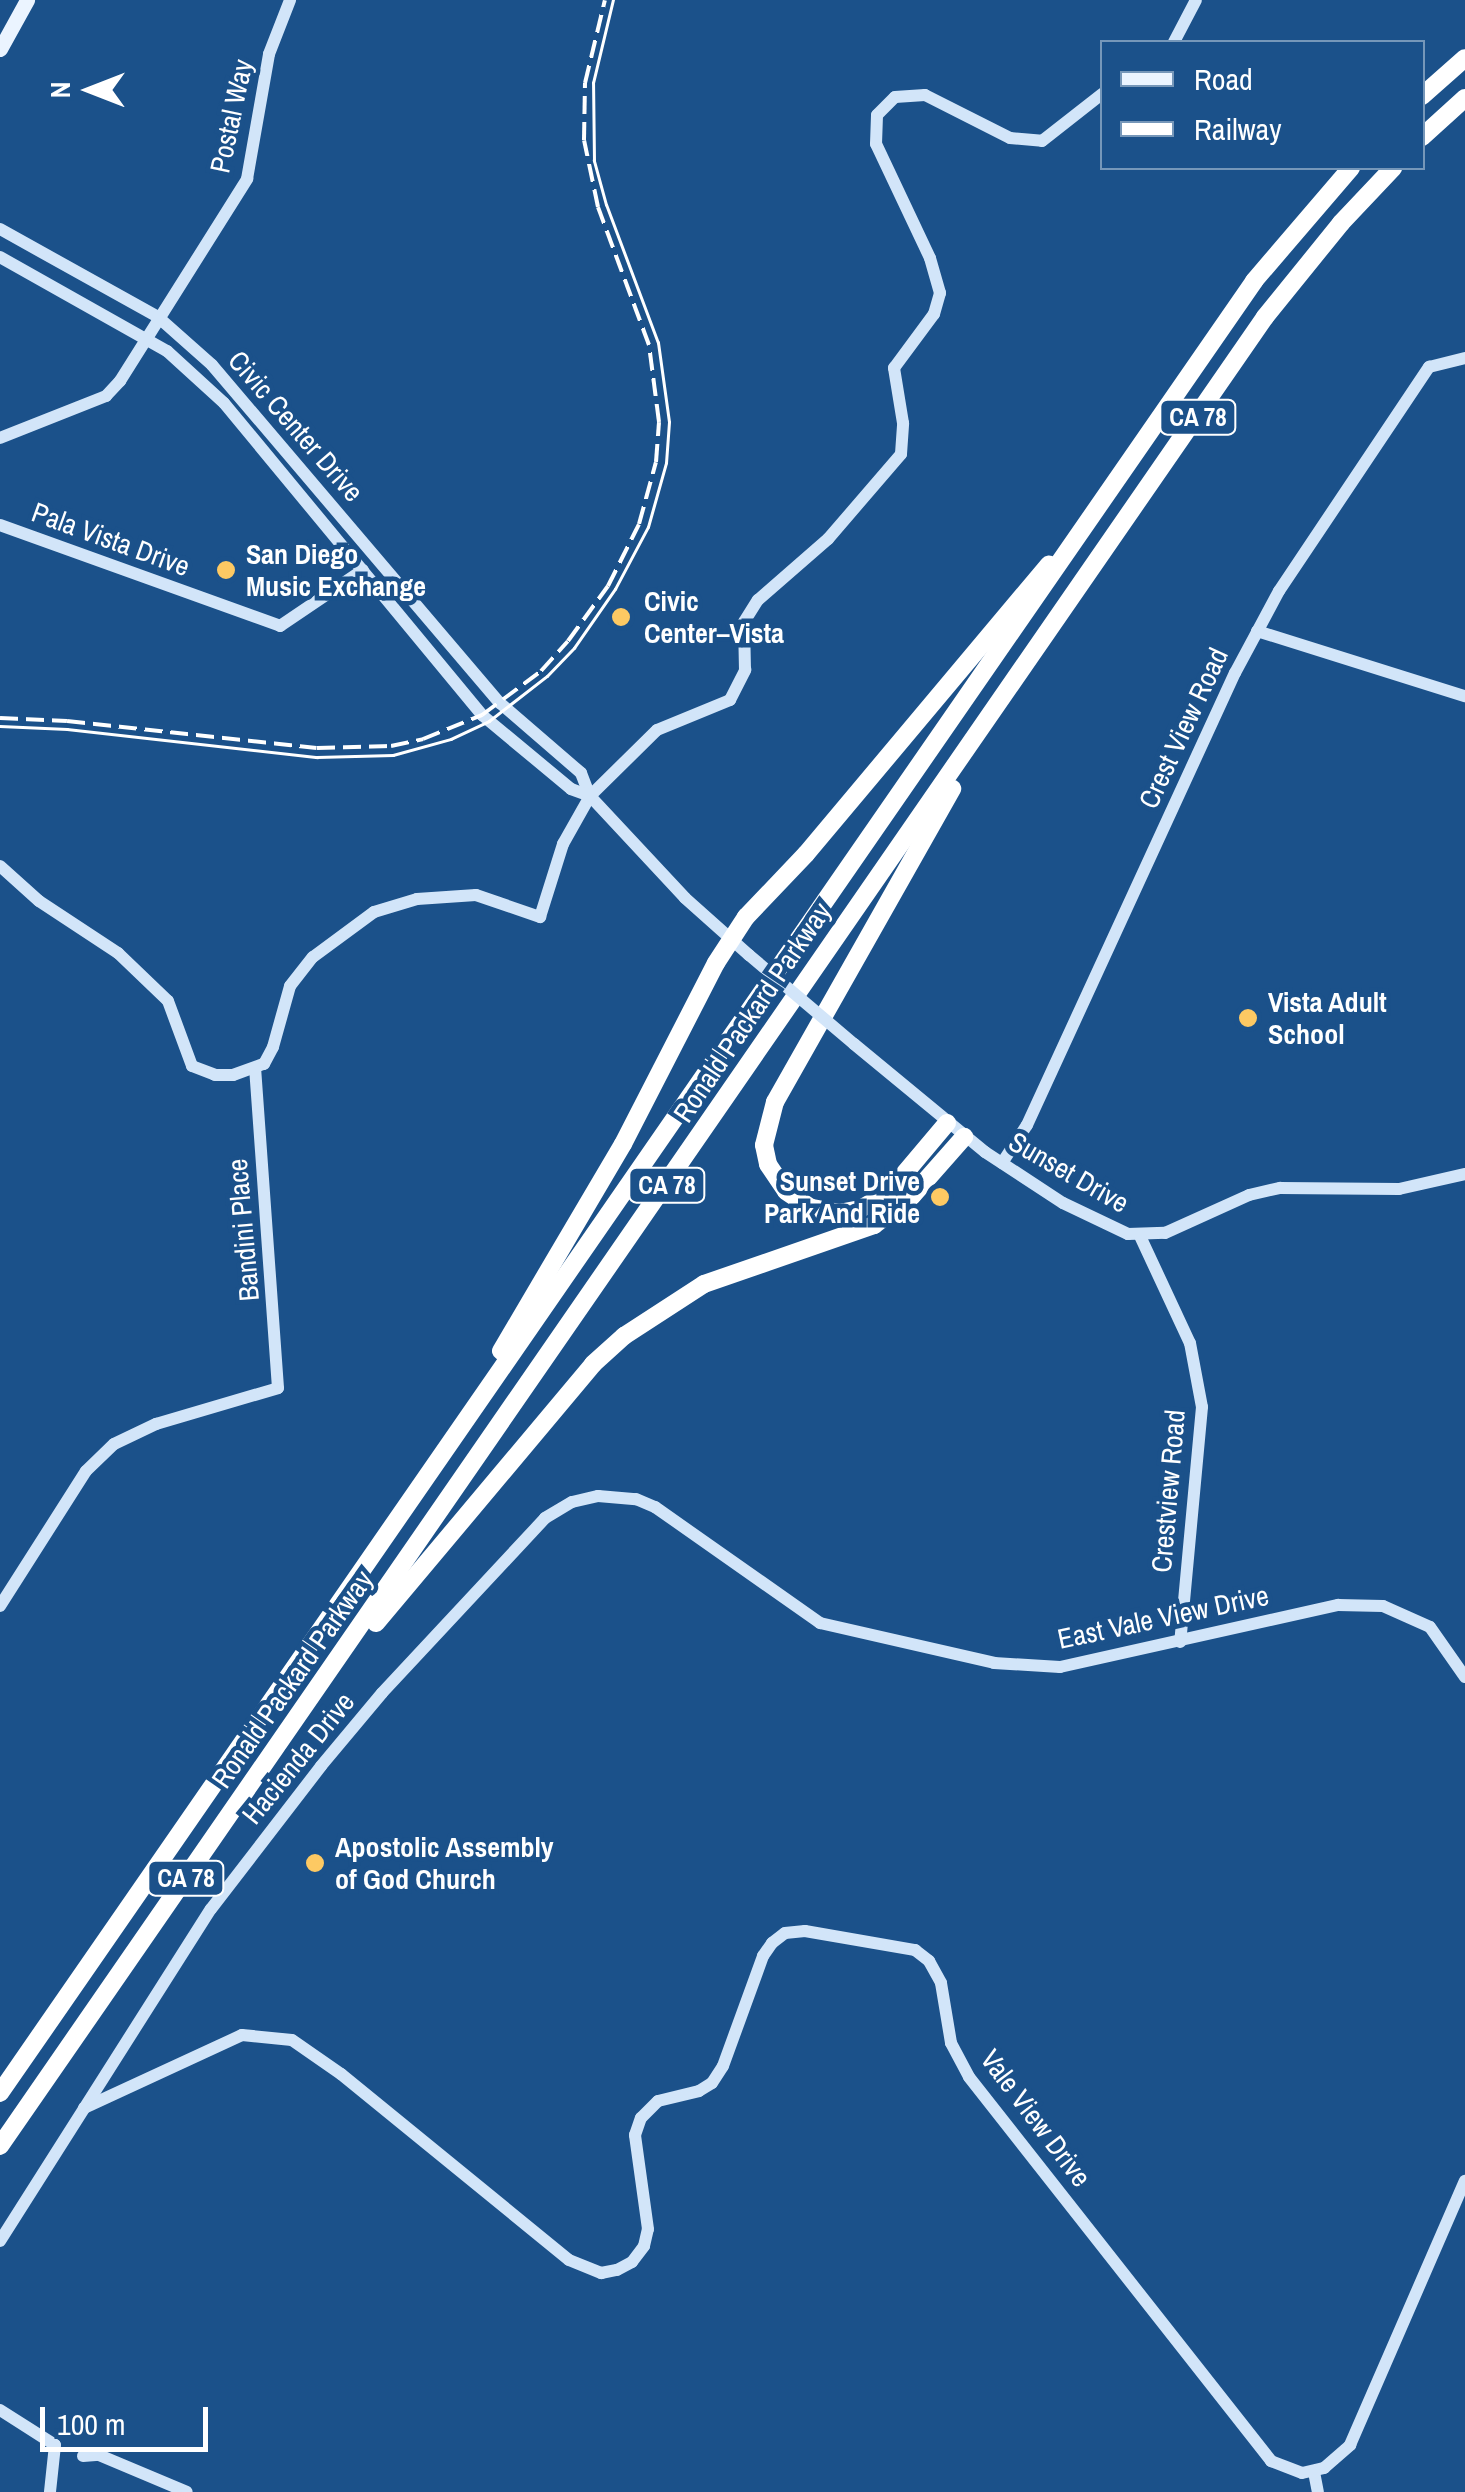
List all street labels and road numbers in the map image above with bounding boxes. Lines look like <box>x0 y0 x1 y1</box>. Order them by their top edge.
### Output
street label: Postal Way <box>203 56 259 176</box>
street label: Civic Center Drive <box>221 344 371 508</box>
road number: CA 78 <box>1158 397 1238 437</box>
street label: Pala Vista Drive <box>27 495 195 583</box>
street label: Crest View Road <box>1131 642 1235 814</box>
street label: Ronald Packard Parkway <box>666 896 838 1128</box>
street label: Sunset Drive <box>1003 1124 1135 1220</box>
street label: Bandini Place <box>220 1157 266 1303</box>
road number: CA 78 <box>627 1165 707 1205</box>
street label: Crestview Road <box>1144 1408 1192 1574</box>
street label: Ronald Packard Parkway <box>204 1564 380 1794</box>
street label: East Vale View Drive <box>1054 1578 1272 1656</box>
street label: Hacienda Drive <box>235 1685 361 1831</box>
road number: CA 78 <box>146 1858 226 1898</box>
street label: Vale View Drive <box>974 2043 1098 2193</box>

